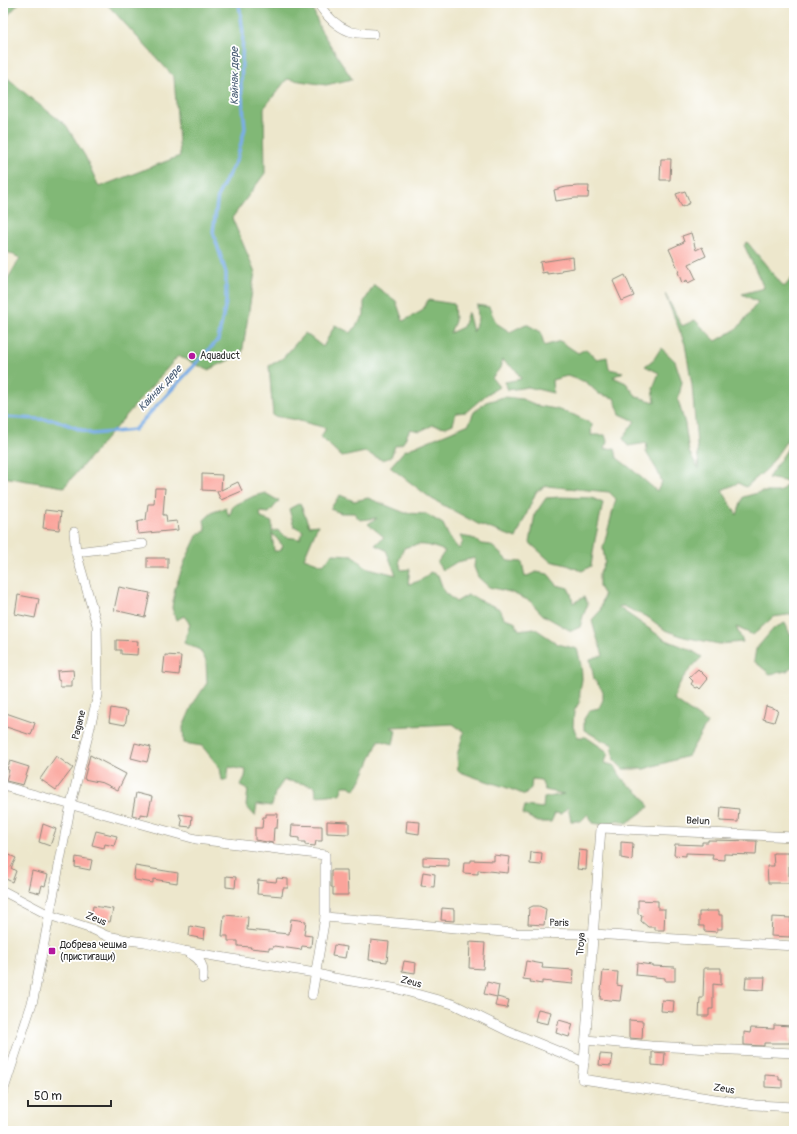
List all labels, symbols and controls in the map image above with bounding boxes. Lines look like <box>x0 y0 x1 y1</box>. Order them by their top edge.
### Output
water label: Кайнак дере <box>228 45 241 105</box>
place label: Aquaduct <box>200 350 241 362</box>
marker: Aquaduct <box>187 351 197 361</box>
water label: Кайнак дере <box>135 361 186 414</box>
street label: Pagane <box>70 709 88 741</box>
street label: Belun <box>686 814 710 828</box>
street label: Zeus <box>84 909 109 929</box>
street label: Paris <box>549 917 569 929</box>
street label: Troya <box>574 932 588 956</box>
place label: Добрева чешма (пристигащи) <box>59 939 127 963</box>
marker: Добрева чешма (пристигащи) <box>47 946 57 956</box>
street label: Zeus <box>399 973 423 991</box>
street label: Zeus <box>713 1081 736 1097</box>
scale bar <box>28 1082 111 1108</box>
text: 50 m <box>34 1089 62 1104</box>

